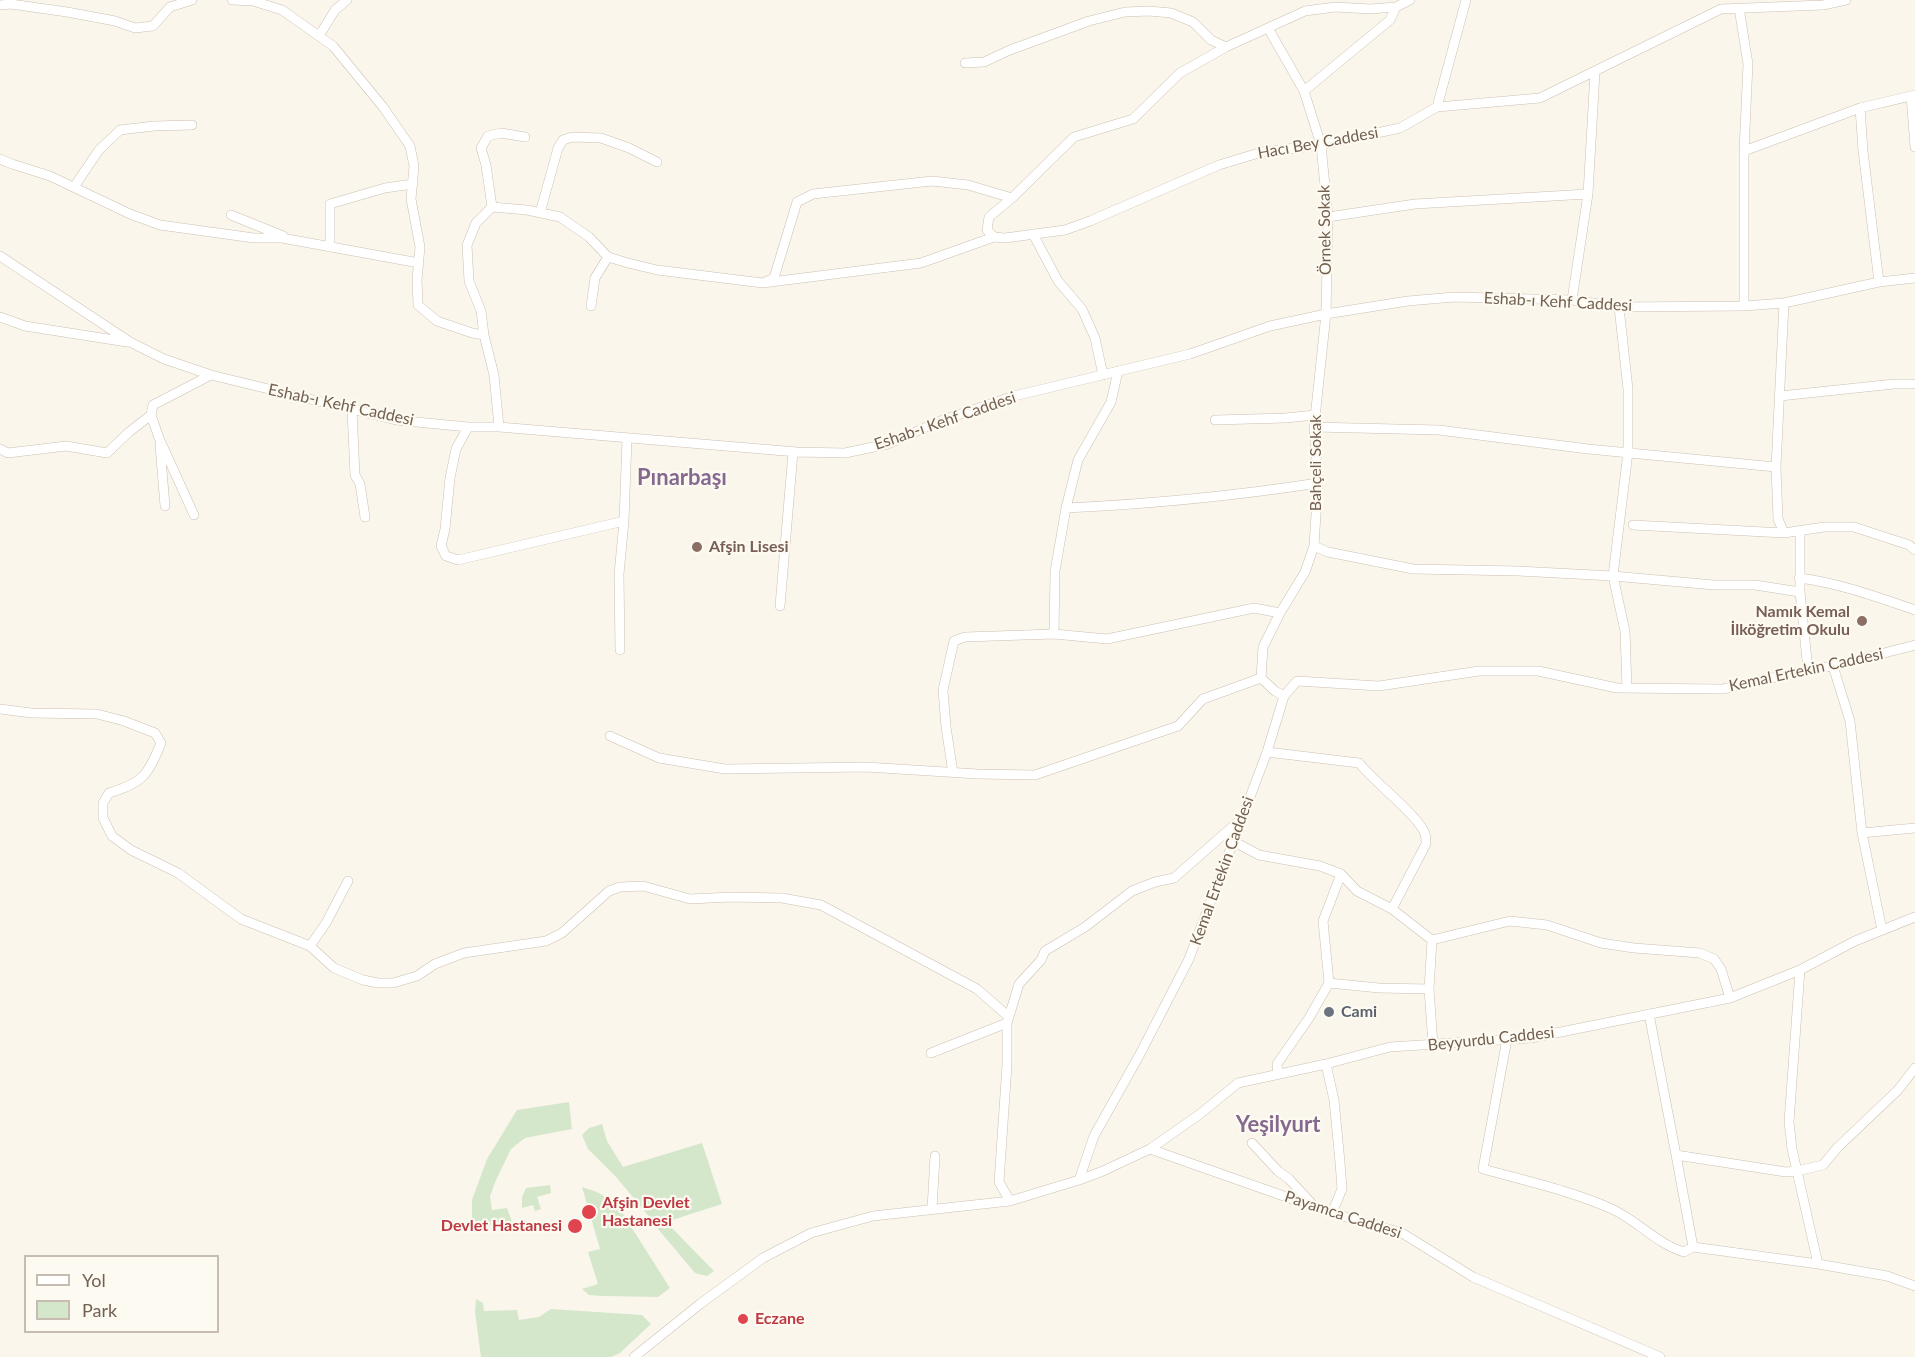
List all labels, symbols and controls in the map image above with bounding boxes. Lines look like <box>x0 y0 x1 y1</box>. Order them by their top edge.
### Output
street label: Hacı Bey Caddesi <box>1256 123 1380 163</box>
street label: Örnek Sokak <box>1315 185 1335 275</box>
street label: Eshab-ı Kehf Caddesi <box>1483 289 1633 315</box>
street label: Eshab-ı Kehf Caddesi <box>266 380 416 430</box>
street label: Eshab-ı Kehf Caddesi <box>872 388 1018 454</box>
street label: Bahçeli Sokak <box>1306 415 1326 511</box>
district label: Pınarbaşı <box>637 465 727 491</box>
place label: Afşin Lisesi <box>709 537 789 557</box>
marker: Afşin Lisesi <box>690 540 704 554</box>
place label: Namık Kemal İlköğretim Okulu <box>1731 602 1850 640</box>
marker: Namık Kemal İlköğretim Okulu <box>1855 614 1869 628</box>
street label: Kemal Ertekin Caddesi <box>1727 644 1885 696</box>
street label: Kemal Ertekin Caddesi <box>1186 794 1258 948</box>
place label: Cami <box>1341 1002 1377 1022</box>
marker: Cami <box>1322 1005 1336 1019</box>
street label: Beyyurdu Caddesi <box>1427 1023 1555 1055</box>
district label: Yeşilyurt <box>1236 1112 1320 1138</box>
street label: Payamca Caddesi <box>1282 1187 1404 1243</box>
place label: Afşin Devlet Hastanesi <box>602 1193 690 1231</box>
marker: Afşin Devlet Hastanesi <box>580 1203 598 1221</box>
place label: Devlet Hastanesi <box>441 1216 562 1236</box>
marker: Devlet Hastanesi <box>566 1217 584 1235</box>
legend <box>24 1255 219 1333</box>
text: Yol <box>82 1269 106 1291</box>
text: Park <box>82 1299 117 1321</box>
place label: Eczane <box>755 1309 805 1329</box>
marker: Eczane <box>736 1312 750 1326</box>

